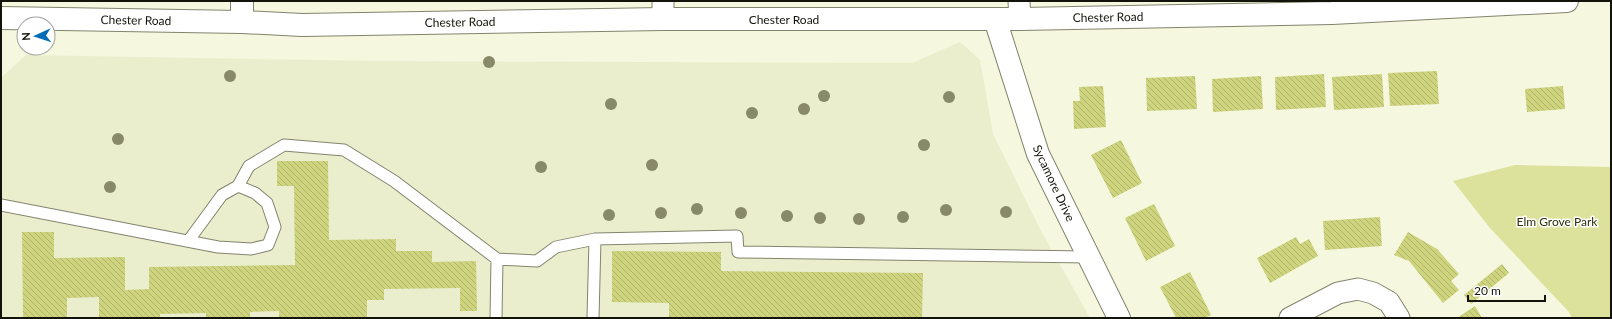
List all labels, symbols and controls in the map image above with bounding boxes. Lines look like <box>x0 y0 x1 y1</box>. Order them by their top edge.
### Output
street label: Chester Road <box>1073 9 1143 25</box>
street label: Chester Road <box>101 12 171 28</box>
street label: Chester Road <box>749 12 819 27</box>
street label: Chester Road <box>425 14 495 30</box>
north arrow <box>16 16 56 56</box>
text: N <box>19 32 32 41</box>
street label: Sycamore Drive <box>1030 142 1078 224</box>
park label: Elm Grove Park <box>1517 214 1598 229</box>
scale bar <box>1468 277 1545 303</box>
text: 20 m <box>1474 283 1501 298</box>

